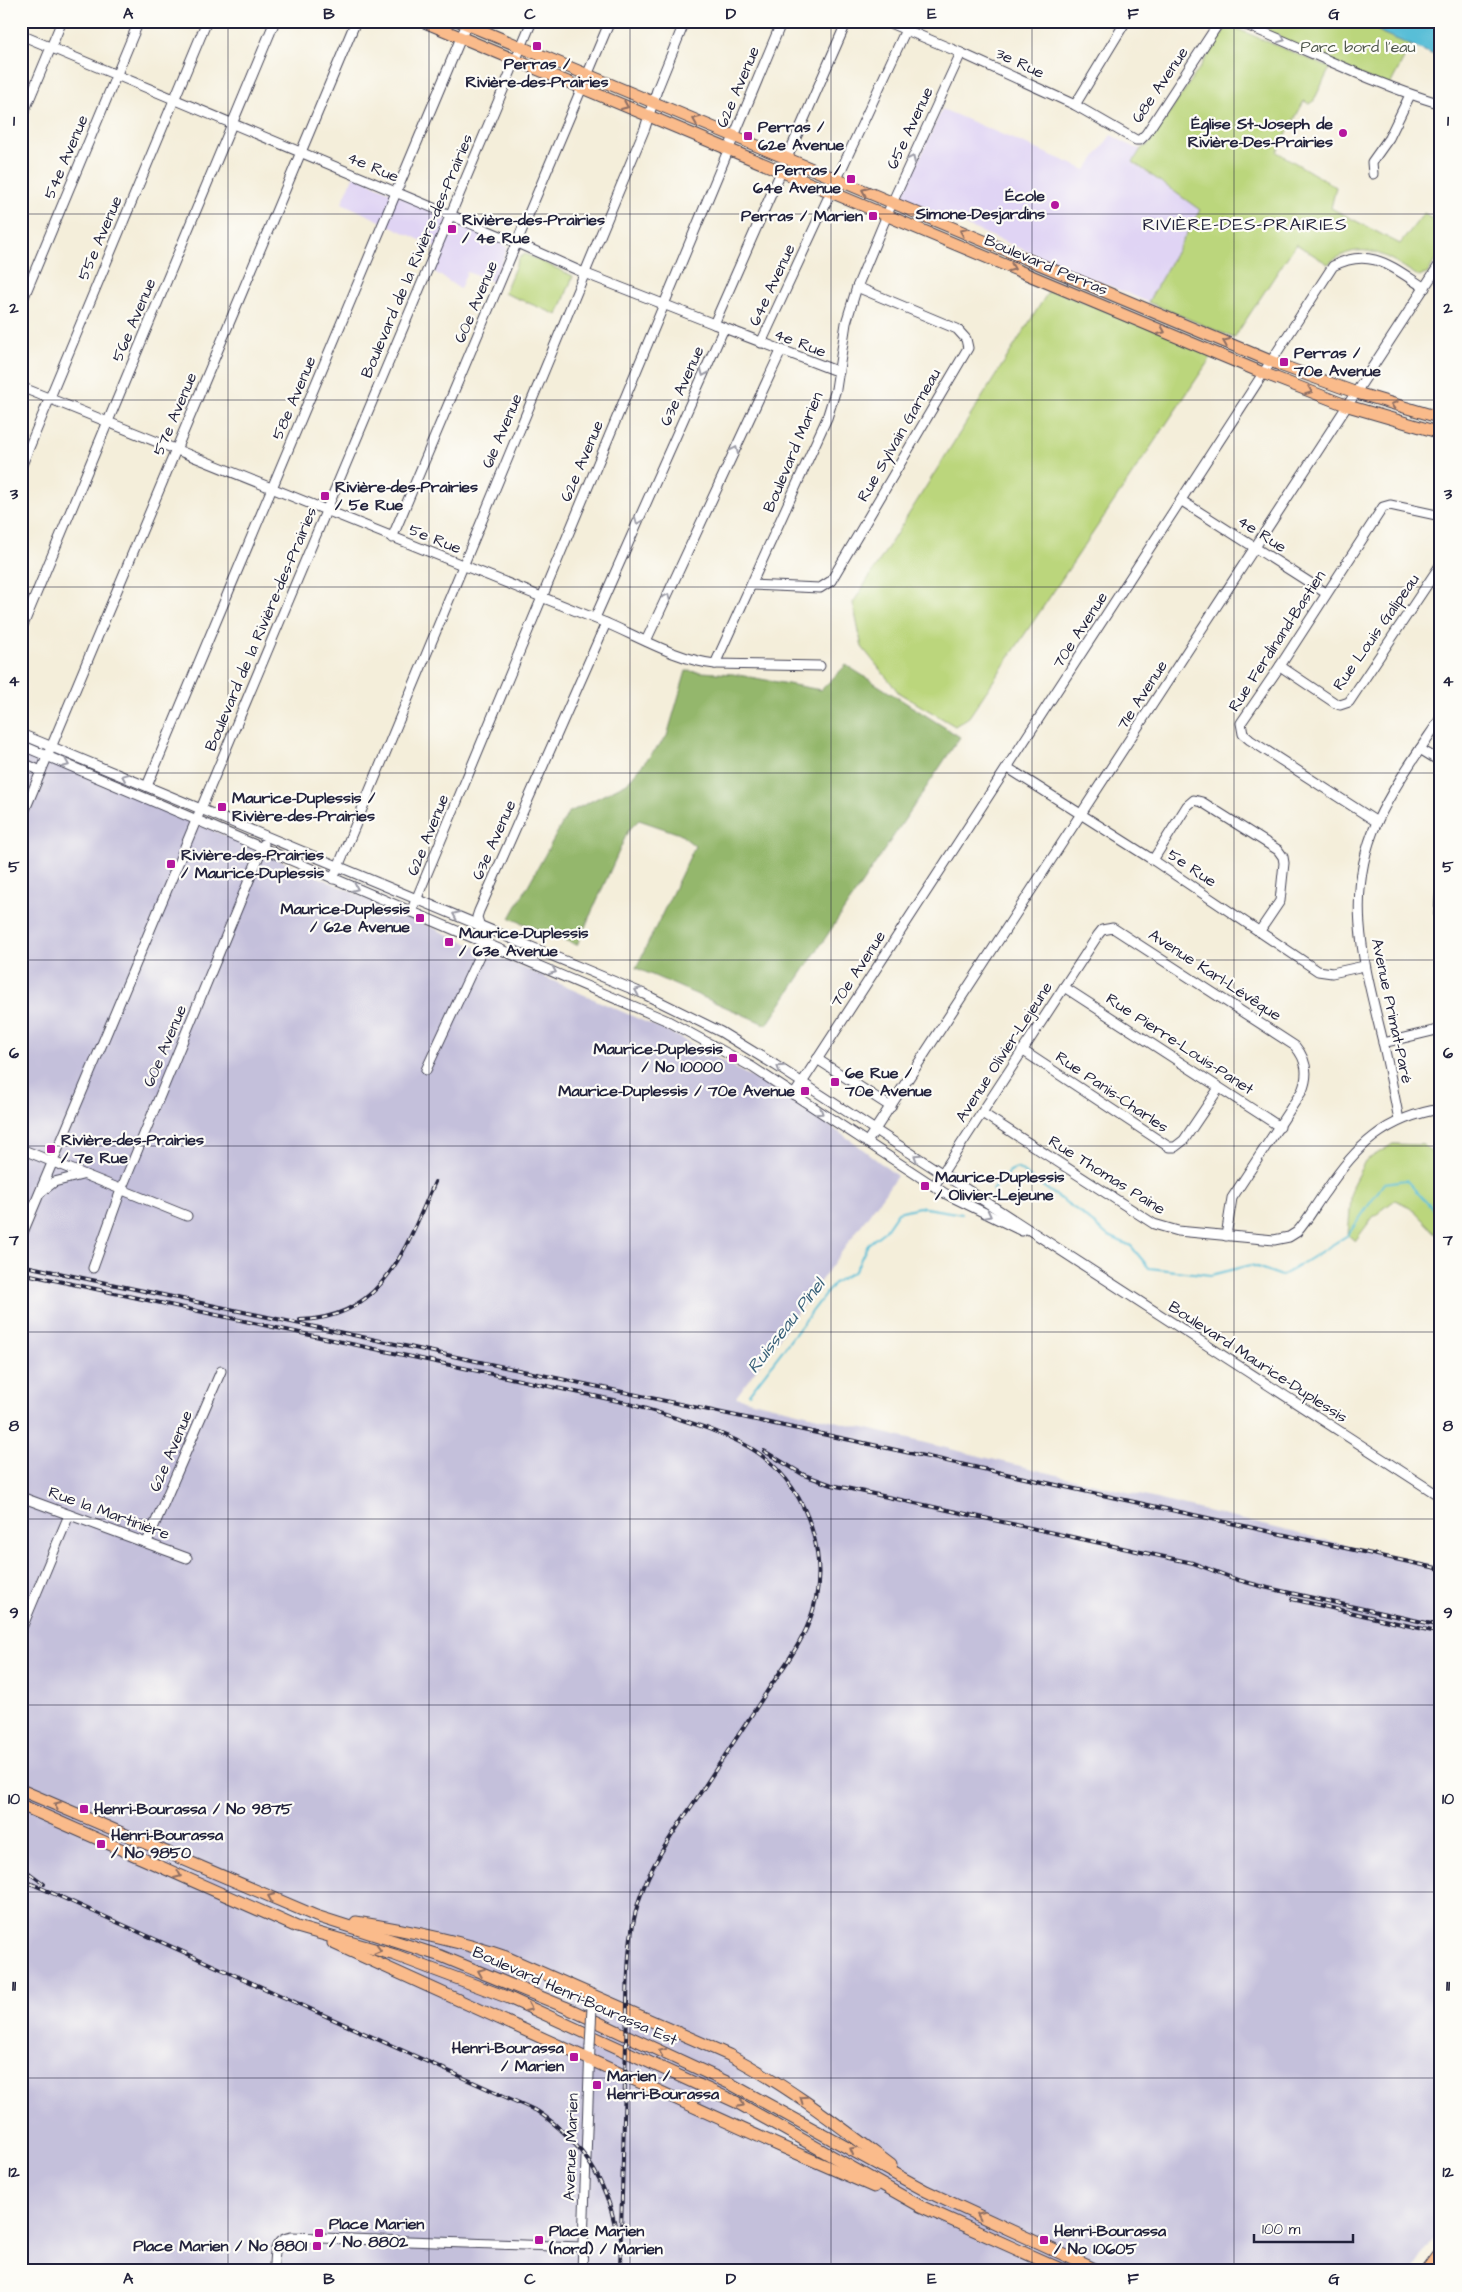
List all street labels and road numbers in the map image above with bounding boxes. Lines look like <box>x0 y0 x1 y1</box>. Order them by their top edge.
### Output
street label: 3e Rue <box>992 42 1048 84</box>
street label: 68e Avenue <box>1126 42 1194 127</box>
street label: 62e Avenue <box>711 43 765 131</box>
street label: 65e Avenue <box>881 83 939 173</box>
street label: 54e Avenue <box>38 111 94 202</box>
street label: Boulevard de la Rivière-des-Prairies <box>356 131 478 381</box>
street label: 4e Rue <box>344 146 403 188</box>
street label: 55e Avenue <box>72 192 128 284</box>
street label: Boulevard Perras <box>981 229 1111 301</box>
street label: 64e Avenue <box>743 240 801 330</box>
street label: 60e Avenue <box>449 257 503 346</box>
street label: 56e Avenue <box>107 275 162 365</box>
street label: 4e Rue <box>771 323 830 363</box>
street label: 63e Avenue <box>655 342 710 429</box>
street label: 58e Avenue <box>267 353 322 443</box>
street label: Rue Sylvain Garneau <box>852 364 947 506</box>
street label: 57e Avenue <box>148 369 202 459</box>
street label: Boulevard Marien <box>758 388 828 516</box>
street label: 61e Avenue <box>476 390 528 472</box>
street label: 62e Avenue <box>555 417 609 505</box>
street label: Boulevard de la Rivière-des-Prairies <box>200 504 322 754</box>
street label: 4e Rue <box>1233 510 1291 558</box>
street label: 5e Rue <box>406 519 465 560</box>
street label: Rue Ferdinand-Bastien <box>1223 566 1331 716</box>
street label: Rue Louis Galipeau <box>1328 569 1424 695</box>
street label: 70e Avenue <box>1047 587 1113 672</box>
street label: 71e Avenue <box>1111 656 1173 734</box>
street label: 62e Avenue <box>402 791 454 879</box>
street label: 63e Avenue <box>467 796 522 883</box>
street label: 5e Rue <box>1163 844 1221 893</box>
street label: Avenue Karl-Lévêque <box>1144 924 1286 1026</box>
street label: 70e Avenue <box>825 926 891 1011</box>
street label: Avenue Primat-Paré <box>1366 936 1418 1086</box>
street label: Avenue Olivier-Lejeune <box>950 977 1058 1126</box>
street label: Rue Pierre-Louis-Panet <box>1102 988 1259 1100</box>
street label: 60e Avenue <box>138 1001 192 1090</box>
street label: Rue Panis-Charles <box>1051 1046 1173 1138</box>
street label: Rue Thomas Paine <box>1044 1130 1170 1220</box>
street label: Boulevard Maurice-Duplessis <box>1164 1296 1352 1428</box>
street label: 62e Avenue <box>144 1407 198 1495</box>
street label: Rue la Martinière <box>45 1481 173 1545</box>
street label: Boulevard Henri-Bourassa Est <box>469 1941 681 2051</box>
street label: Avenue Marien <box>558 2093 584 2201</box>

